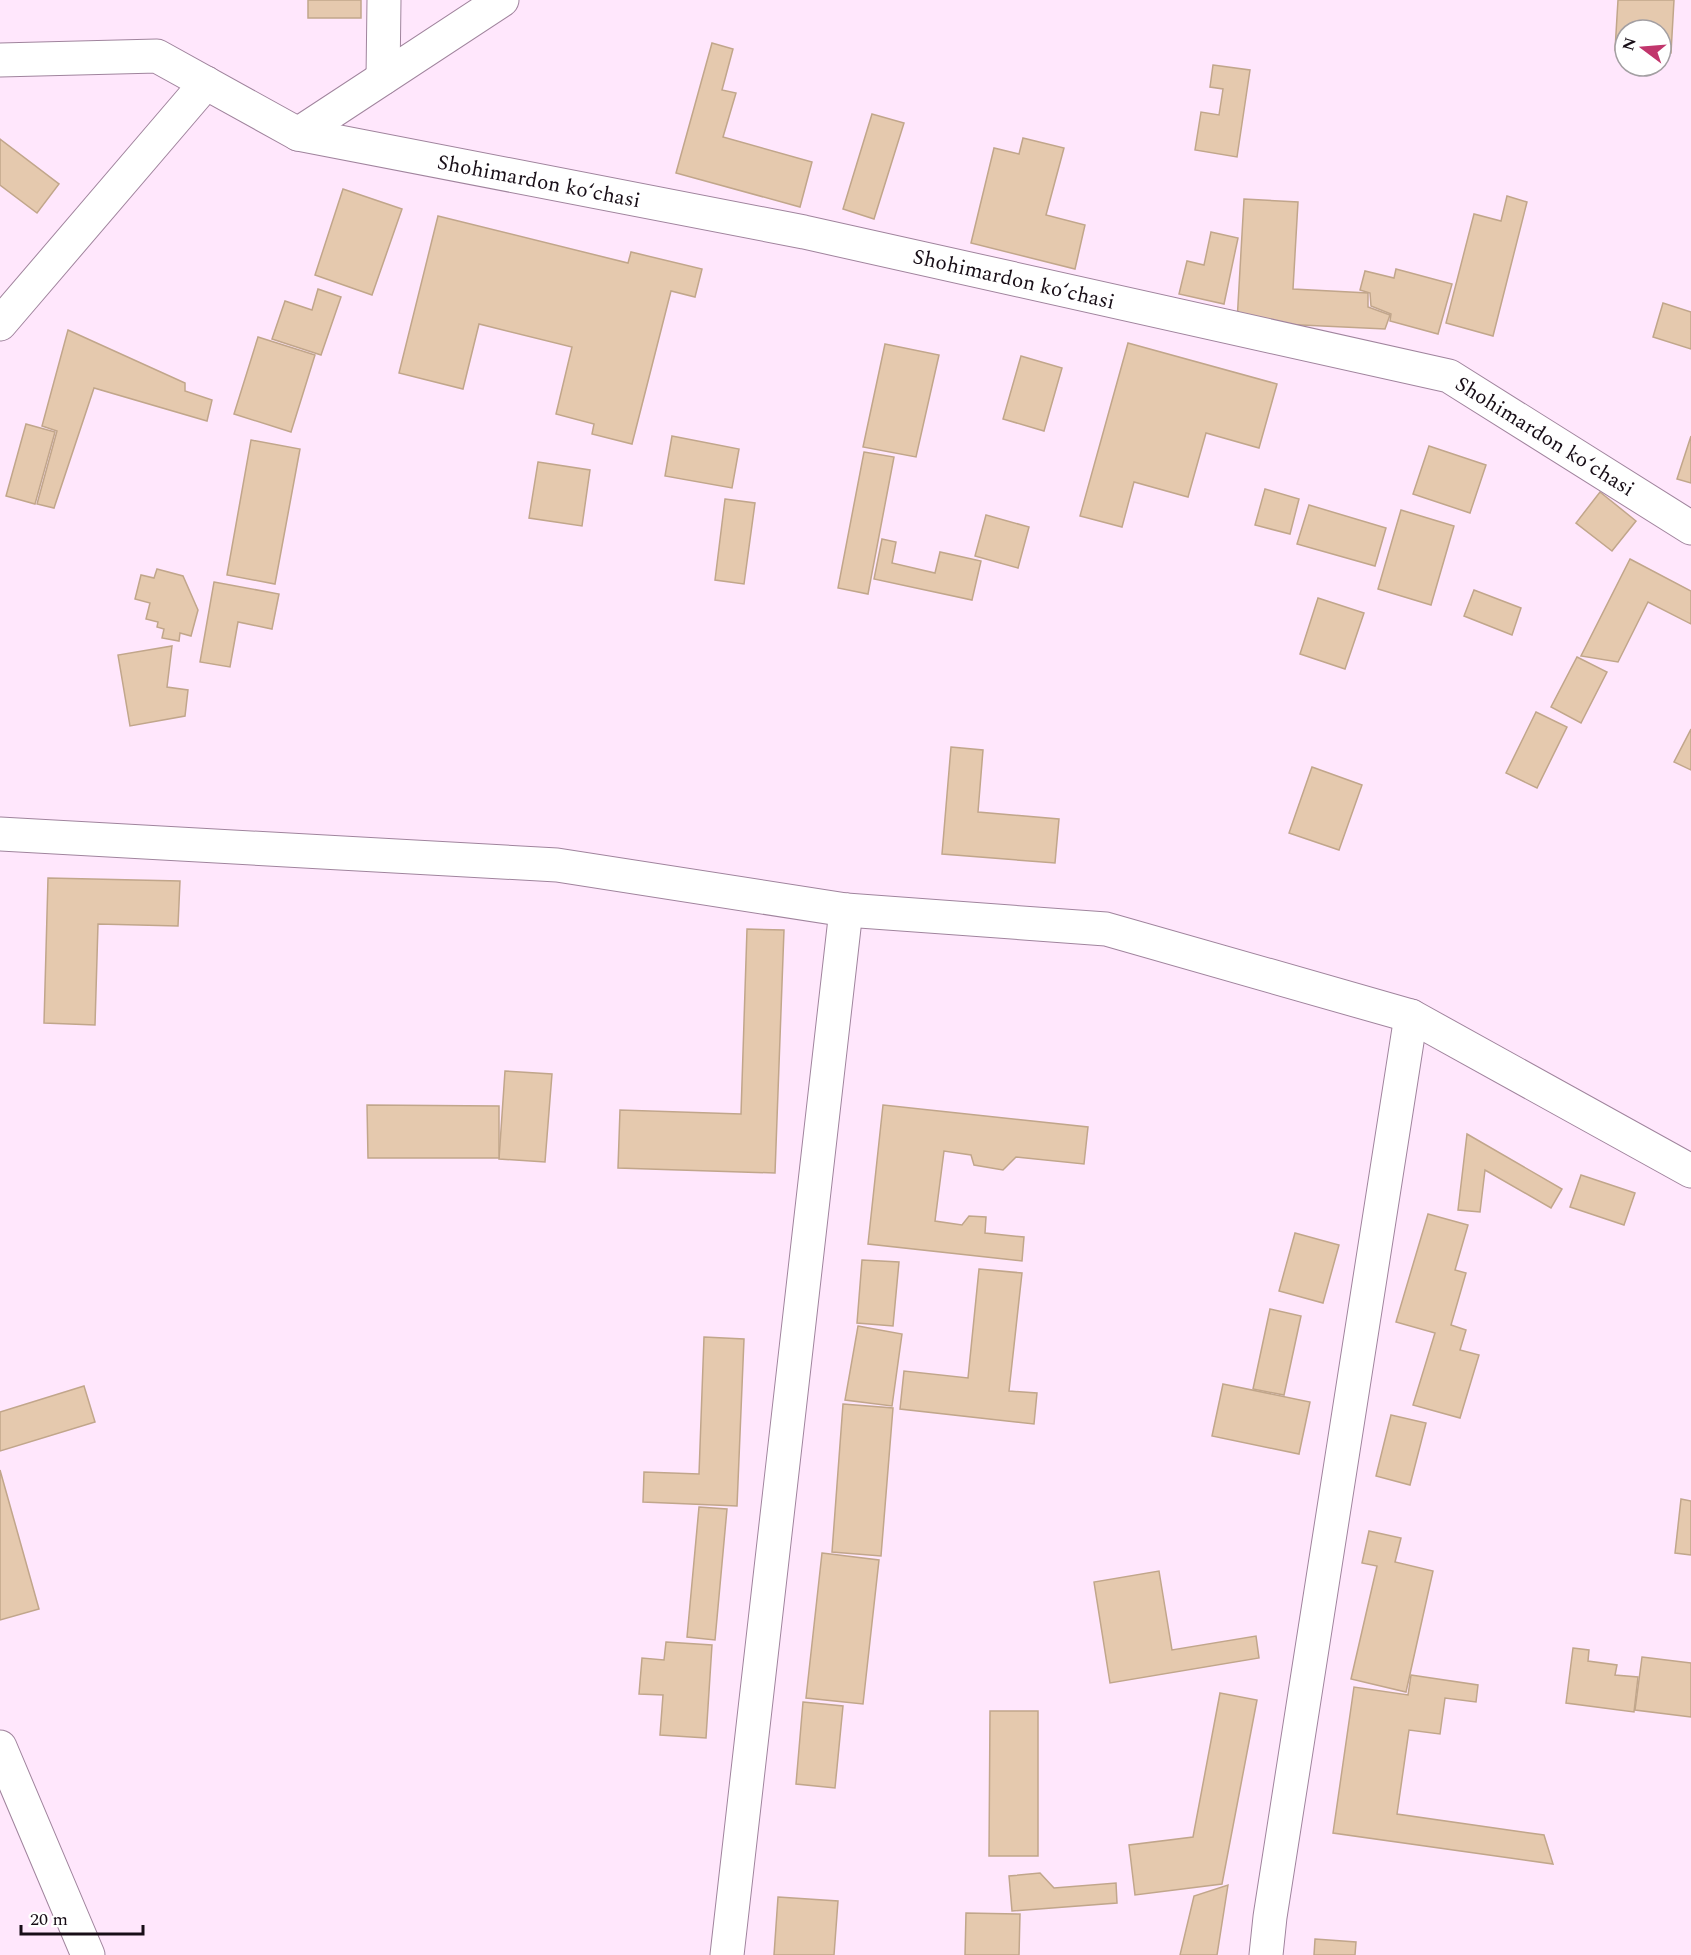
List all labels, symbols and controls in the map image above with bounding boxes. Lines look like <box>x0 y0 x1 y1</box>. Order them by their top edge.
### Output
north arrow <box>1613 18 1673 78</box>
text: N <box>1616 35 1643 54</box>
street label: Shohimardon koʻchasi <box>434 147 643 217</box>
street label: Shohimardon koʻchasi <box>910 241 1118 319</box>
street label: Shohimardon koʻchasi <box>1448 369 1641 505</box>
scale bar <box>21 1898 142 1936</box>
text: 20 m <box>30 1906 68 1933</box>

